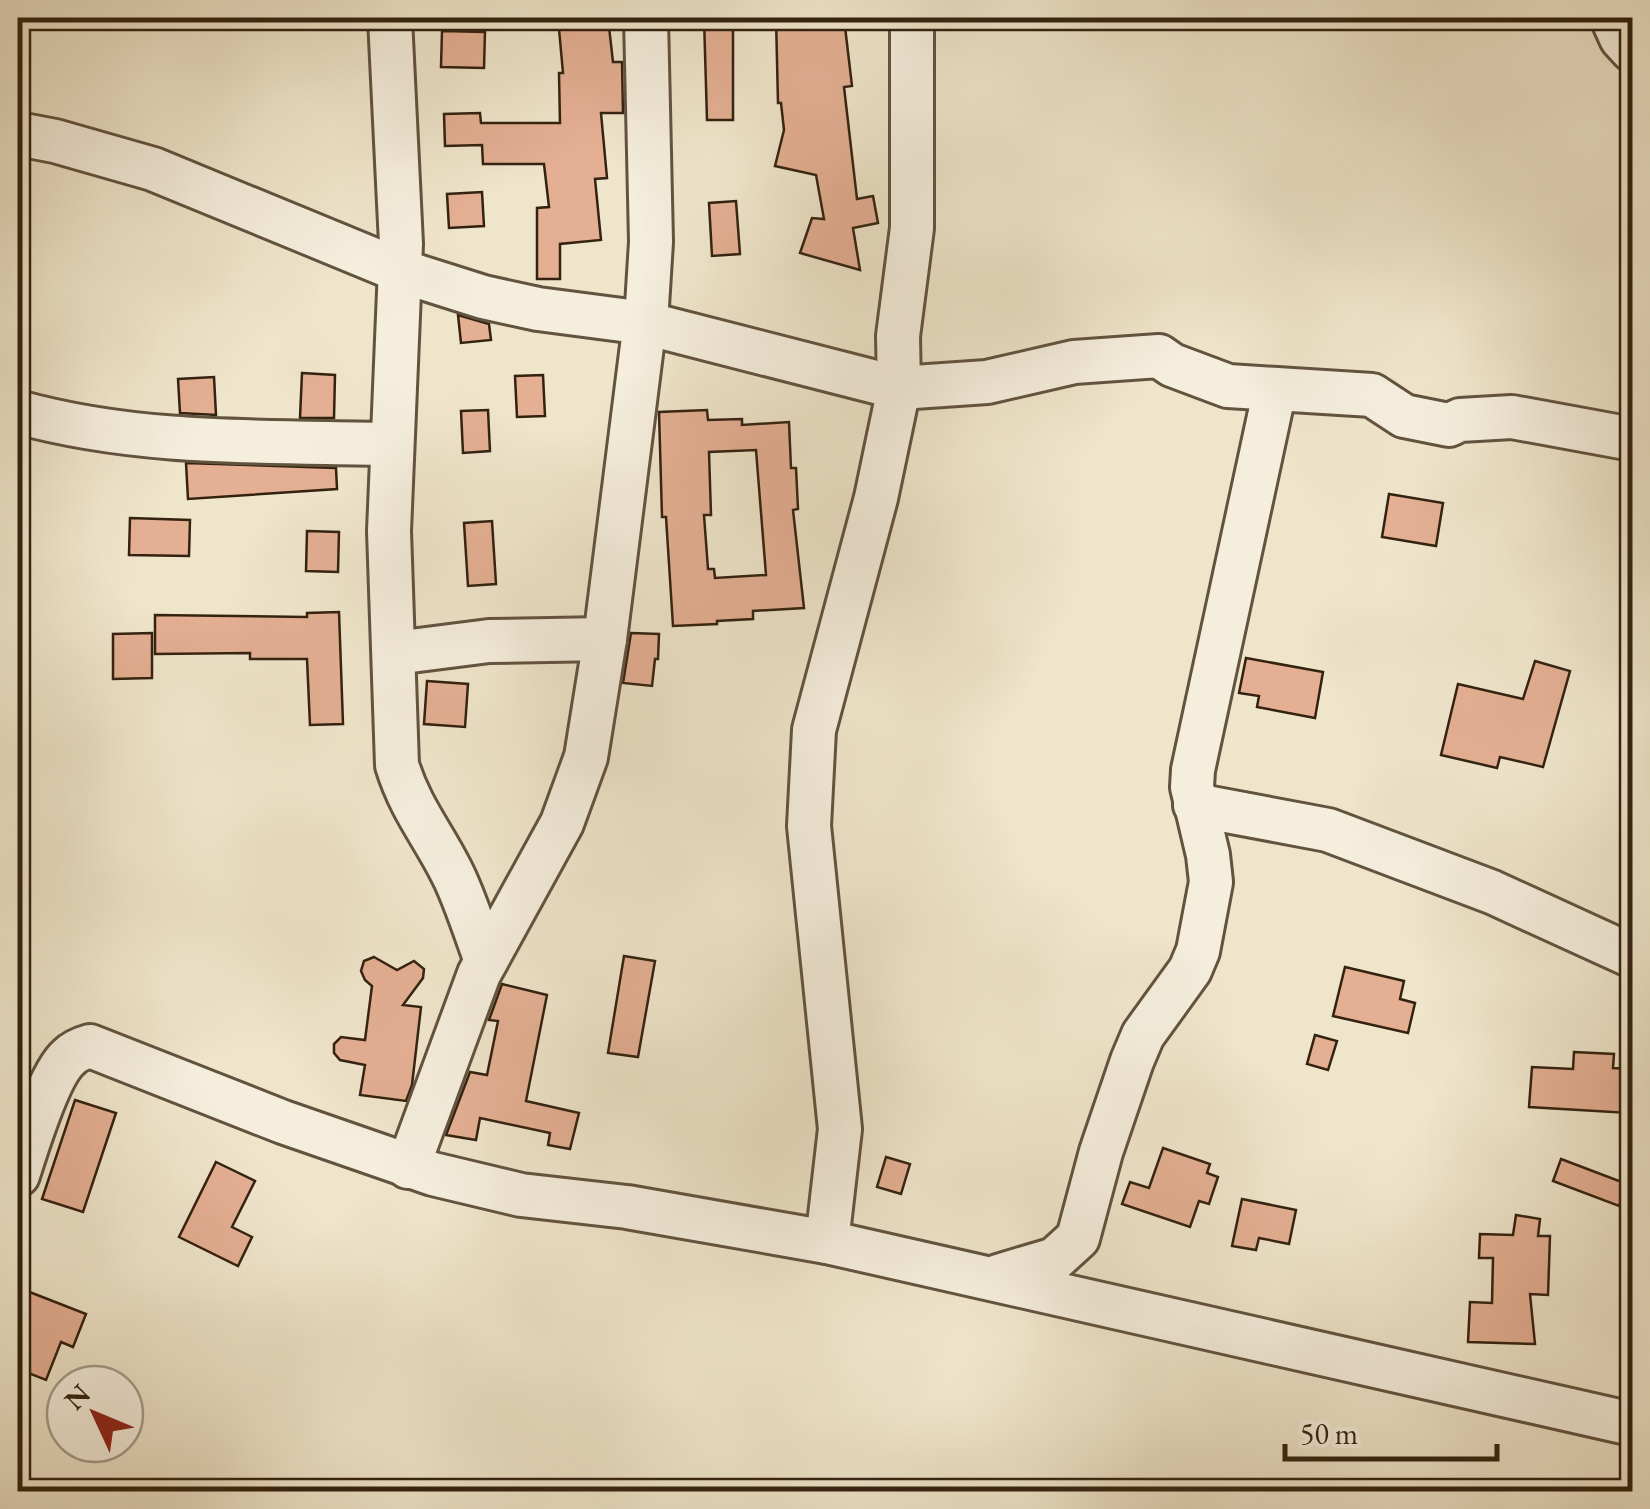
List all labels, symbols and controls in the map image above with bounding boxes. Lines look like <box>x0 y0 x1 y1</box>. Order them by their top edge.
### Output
north arrow <box>45 1364 145 1464</box>
text: N <box>56 1376 98 1417</box>
scale bar <box>1285 1399 1498 1461</box>
text: 50 m <box>1300 1414 1358 1453</box>

